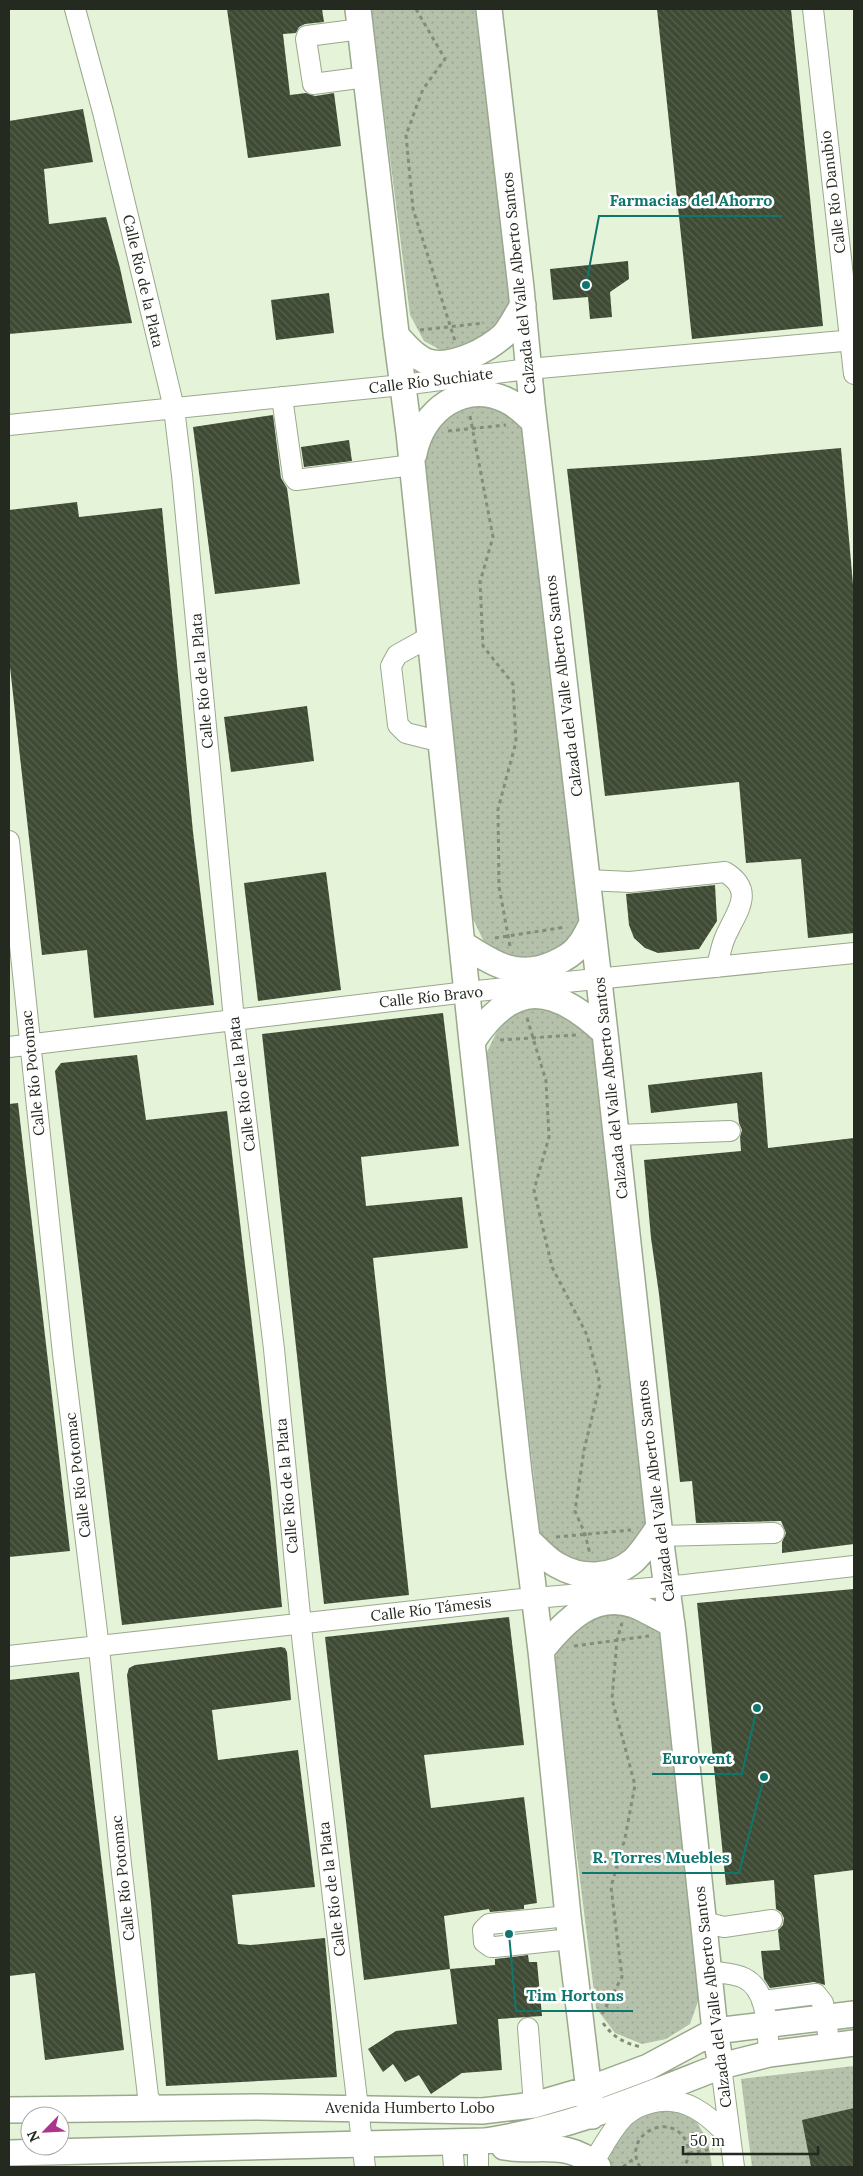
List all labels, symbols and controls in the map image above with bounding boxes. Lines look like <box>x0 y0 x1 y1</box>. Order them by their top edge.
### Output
street label: Calle Río Danubio <box>816 129 849 254</box>
street label: Calzada del Valle Alberto Santos <box>497 171 540 395</box>
callout: Farmacias del Ahorro <box>599 185 782 216</box>
text: Farmacias del Ahorro <box>610 190 772 210</box>
street label: Calle Río de la Plata <box>119 213 168 349</box>
street label: Calle Río Suchiate <box>368 363 494 398</box>
street label: Calzada del Valle Alberto Santos <box>540 574 587 798</box>
street label: Calle Río de la Plata <box>186 612 217 750</box>
street label: Calzada del Valle Alberto Santos <box>589 976 632 1200</box>
street label: Calle Río Bravo <box>378 982 484 1011</box>
street label: Calle Río Potomac <box>16 1009 49 1137</box>
street label: Calle Río de la Plata <box>224 1015 259 1153</box>
street label: Calzada del Valle Alberto Santos <box>632 1379 679 1603</box>
street label: Calle Río Potomac <box>60 1411 95 1539</box>
street label: Calle Río de la Plata <box>271 1417 302 1555</box>
street label: Calle Río Támesis <box>370 1592 492 1625</box>
callout: Eurovent <box>652 1743 742 1774</box>
text: Eurovent <box>662 1748 732 1768</box>
street label: Calle Río Potomac <box>106 1814 139 1942</box>
street label: Calle Río de la Plata <box>314 1820 349 1958</box>
callout: R. Torres Muebles <box>582 1842 739 1873</box>
text: R. Torres Muebles <box>592 1847 730 1867</box>
street label: Calzada del Valle Alberto Santos <box>689 1885 736 2109</box>
callout: Tim Hortons <box>516 1980 633 2011</box>
text: Tim Hortons <box>526 1985 624 2005</box>
street label: Avenida Humberto Lobo <box>324 2098 495 2117</box>
north arrow <box>20 2106 70 2156</box>
scale bar <box>683 2124 818 2156</box>
text: N <box>23 2128 44 2145</box>
text: 50 m <box>690 2131 725 2150</box>

